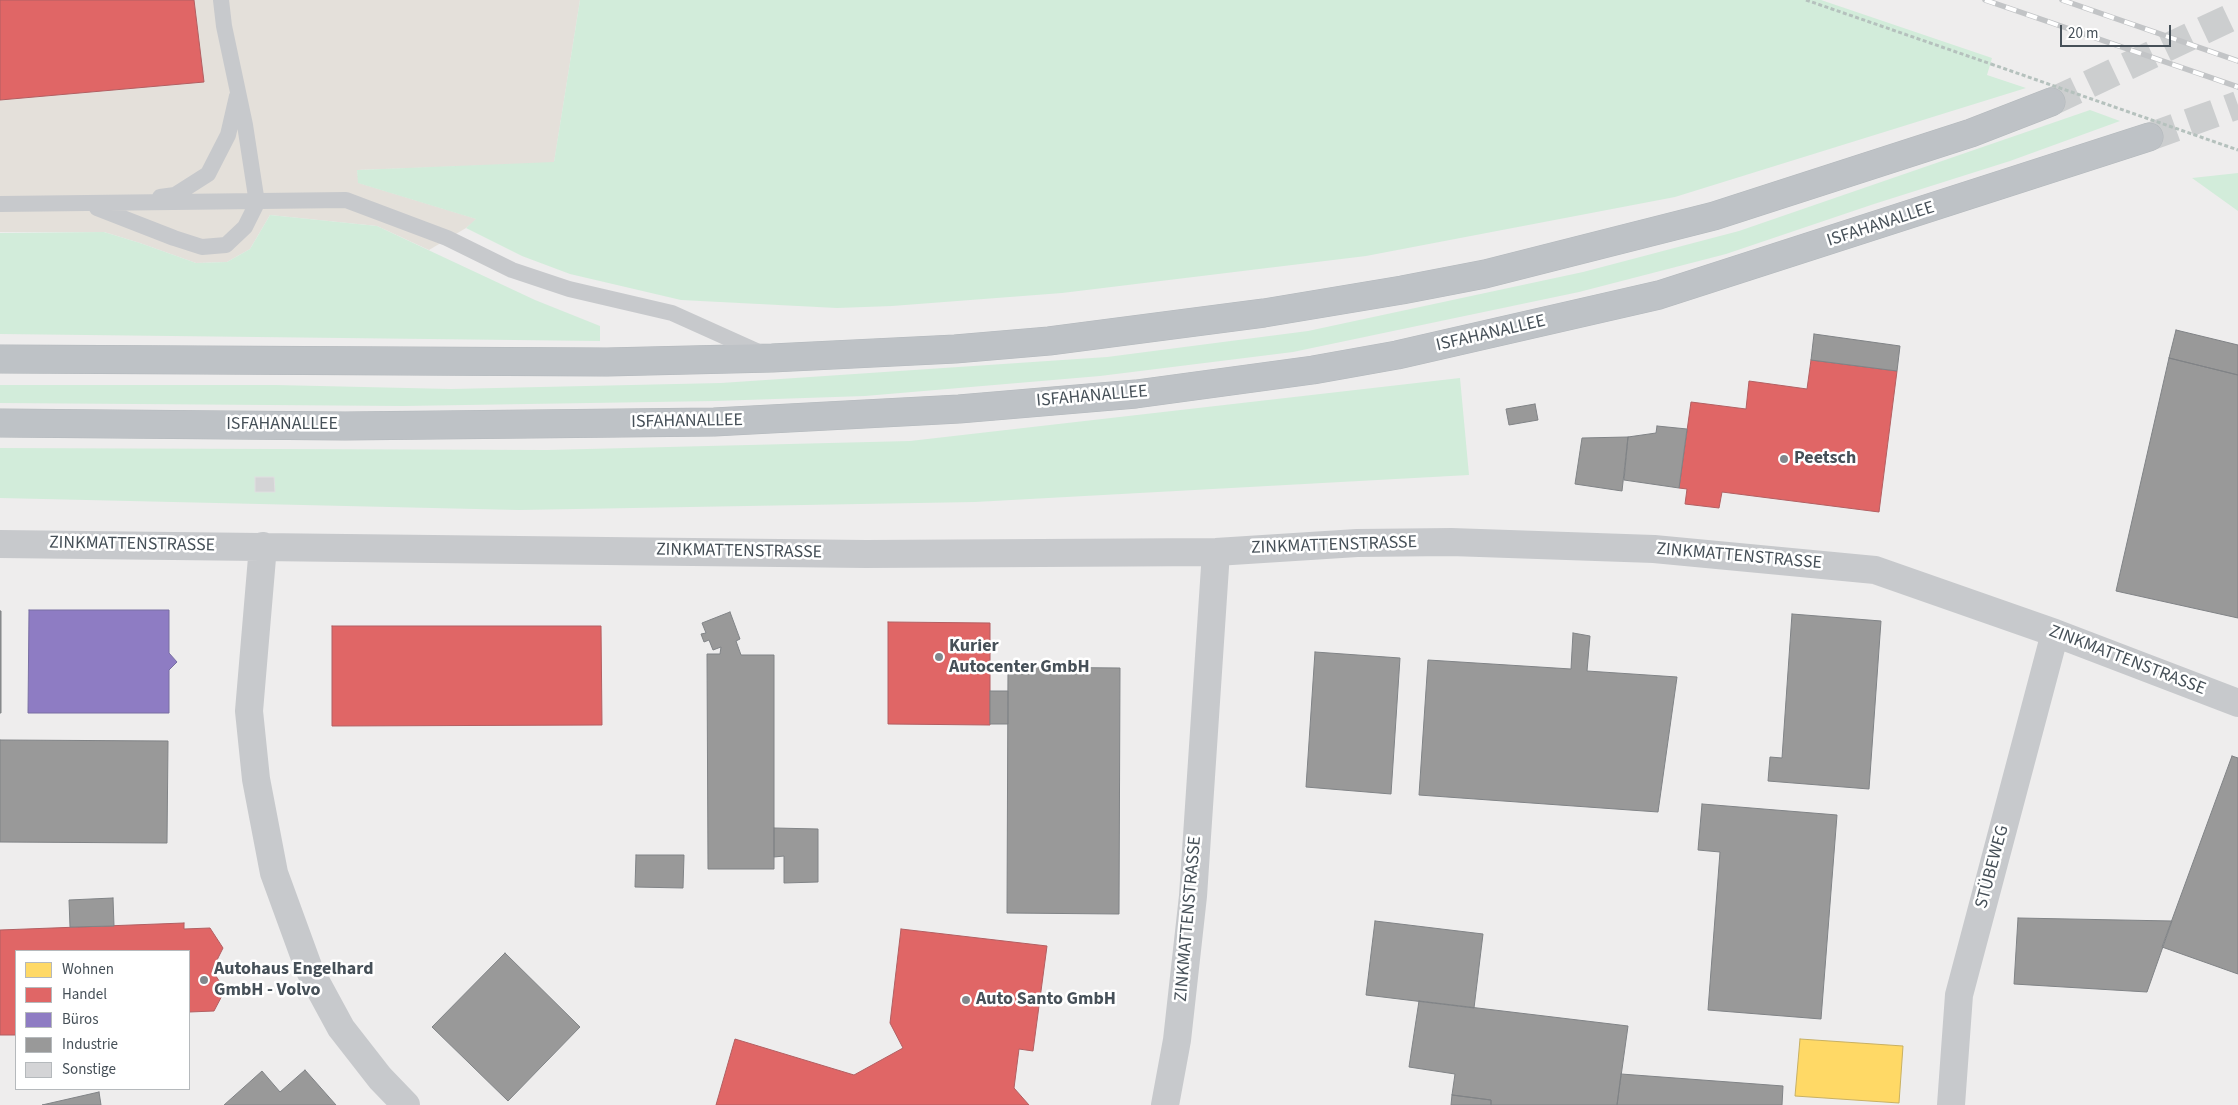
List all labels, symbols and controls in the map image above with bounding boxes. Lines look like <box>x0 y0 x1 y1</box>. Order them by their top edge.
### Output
scale bar <box>2063 15 2174 47</box>
text: 20 m <box>2068 23 2098 44</box>
street label: ISFAHANALLEE <box>1825 197 1937 253</box>
street label: ISFAHANALLEE <box>1434 311 1548 357</box>
street label: ISFAHANALLEE <box>1035 381 1149 413</box>
street label: ISFAHANALLEE <box>631 410 743 434</box>
street label: ISFAHANALLEE <box>226 414 338 436</box>
place label: Peetsch <box>1794 448 1856 470</box>
marker: Peetsch <box>1778 453 1790 465</box>
street label: ZINKMATTENSTRASSE <box>1251 532 1417 560</box>
street label: ZINKMATTENSTRASSE <box>49 533 215 557</box>
street label: ZINKMATTENSTRASSE <box>1655 539 1823 575</box>
street label: ZINKMATTENSTRASSE <box>656 540 822 564</box>
street label: ZINKMATTENSTRASSE <box>2046 621 2208 701</box>
place label: Kurier Autocenter GmbH <box>949 636 1090 679</box>
marker: Kurier Autocenter GmbH <box>933 651 945 663</box>
street label: STÜBEWEG <box>1972 823 2014 911</box>
street label: ZINKMATTENSTRASSE <box>1171 835 1207 1003</box>
legend <box>15 950 190 1090</box>
text: Wohnen <box>62 959 114 980</box>
place label: Autohaus Engelhard GmbH - Volvo <box>214 959 374 1002</box>
marker: Autohaus Engelhard GmbH - Volvo <box>198 974 210 986</box>
text: Handel <box>62 984 107 1005</box>
place label: Auto Santo GmbH <box>976 989 1116 1011</box>
marker: Auto Santo GmbH <box>960 994 972 1006</box>
text: Büros <box>62 1009 98 1030</box>
text: Industrie <box>62 1034 118 1055</box>
text: Sonstige <box>62 1059 116 1080</box>

